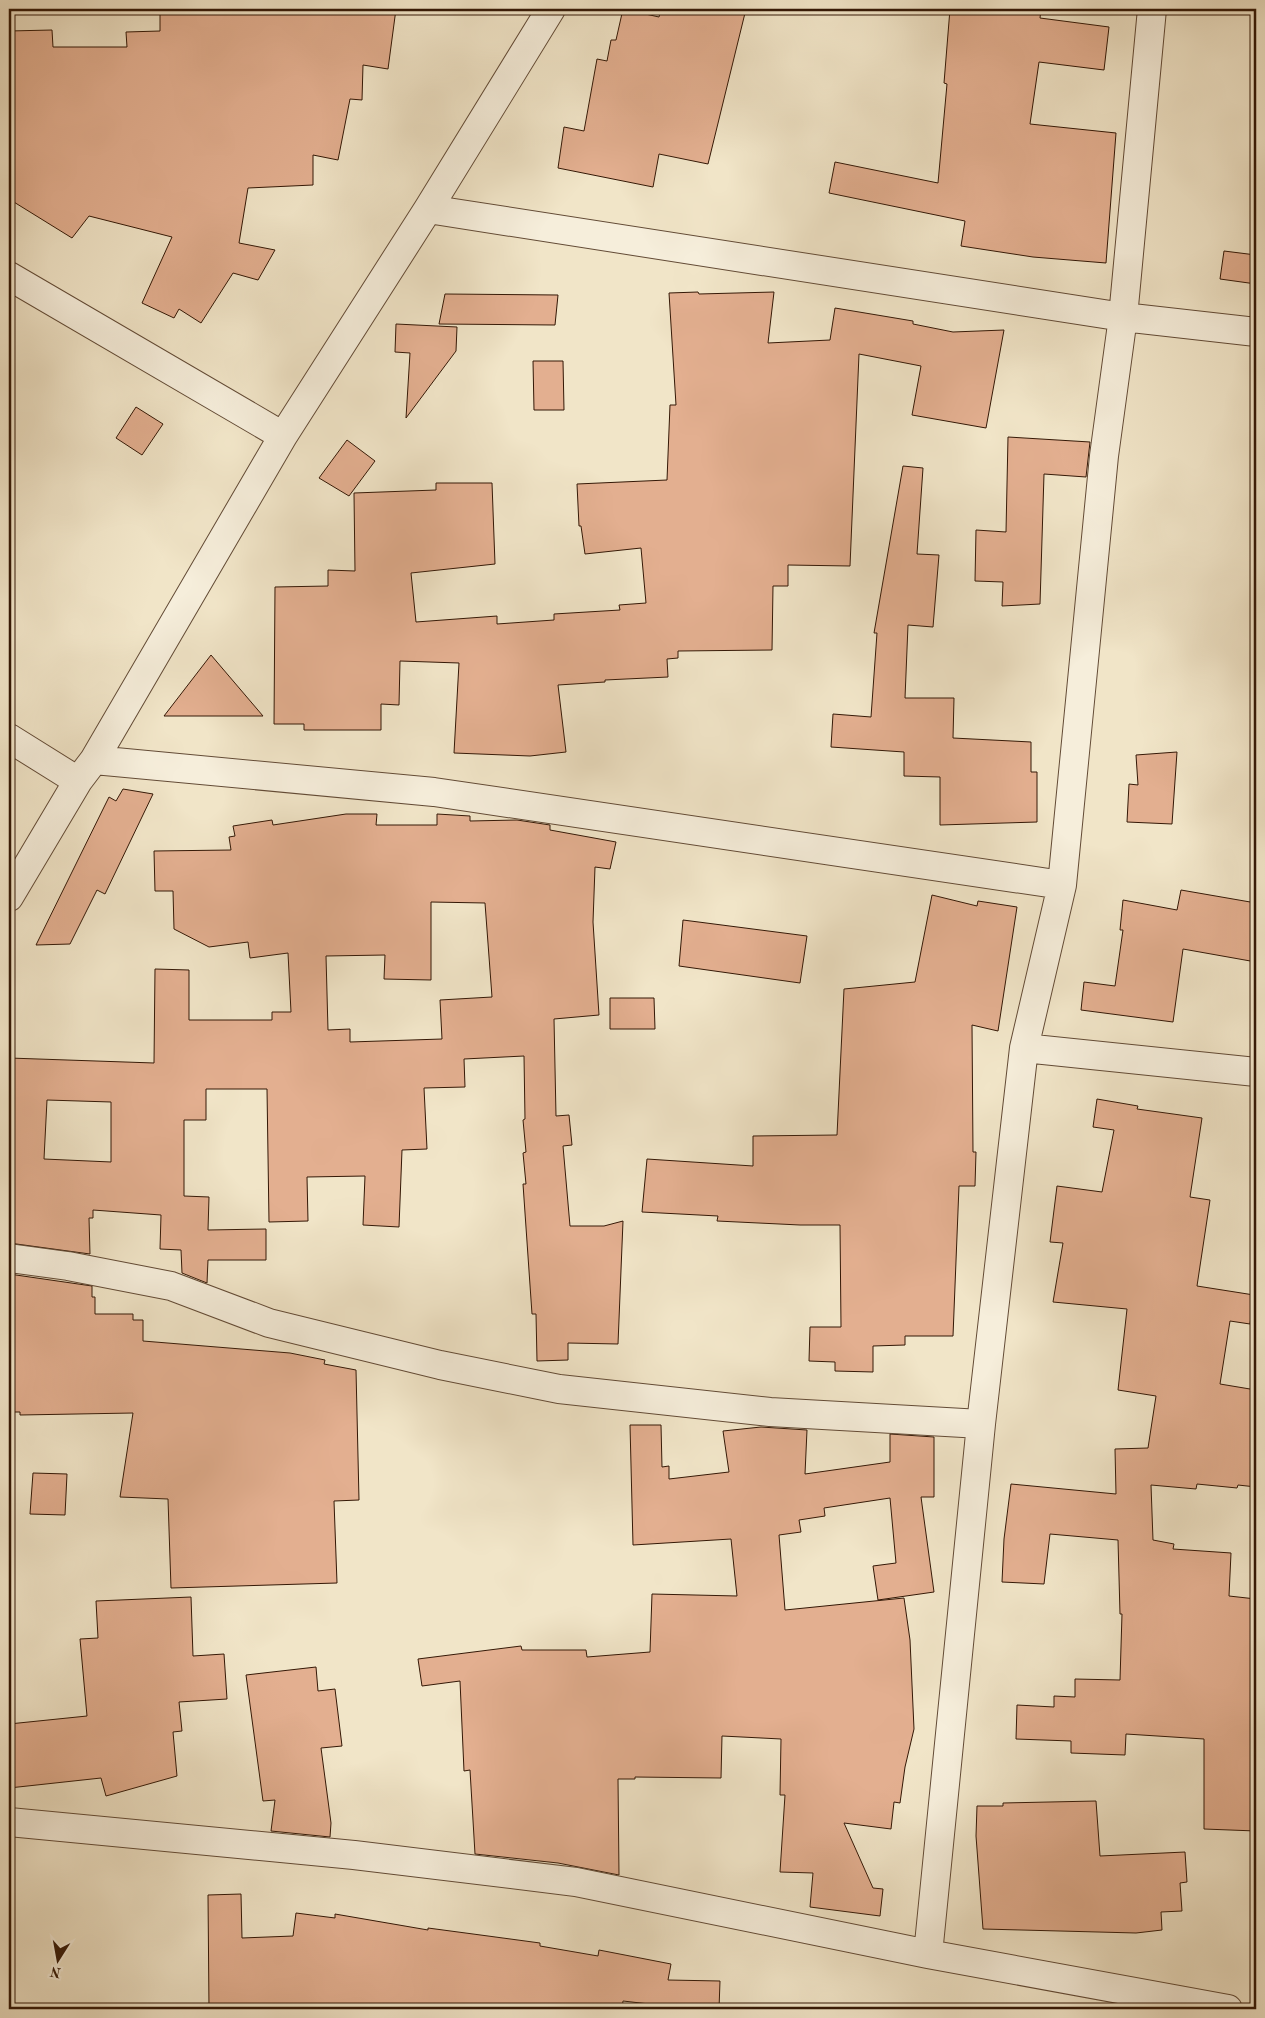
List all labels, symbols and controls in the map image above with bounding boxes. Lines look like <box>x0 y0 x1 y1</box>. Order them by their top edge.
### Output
north arrow <box>32 1936 82 1986</box>
text: N <box>49 1964 62 1980</box>

